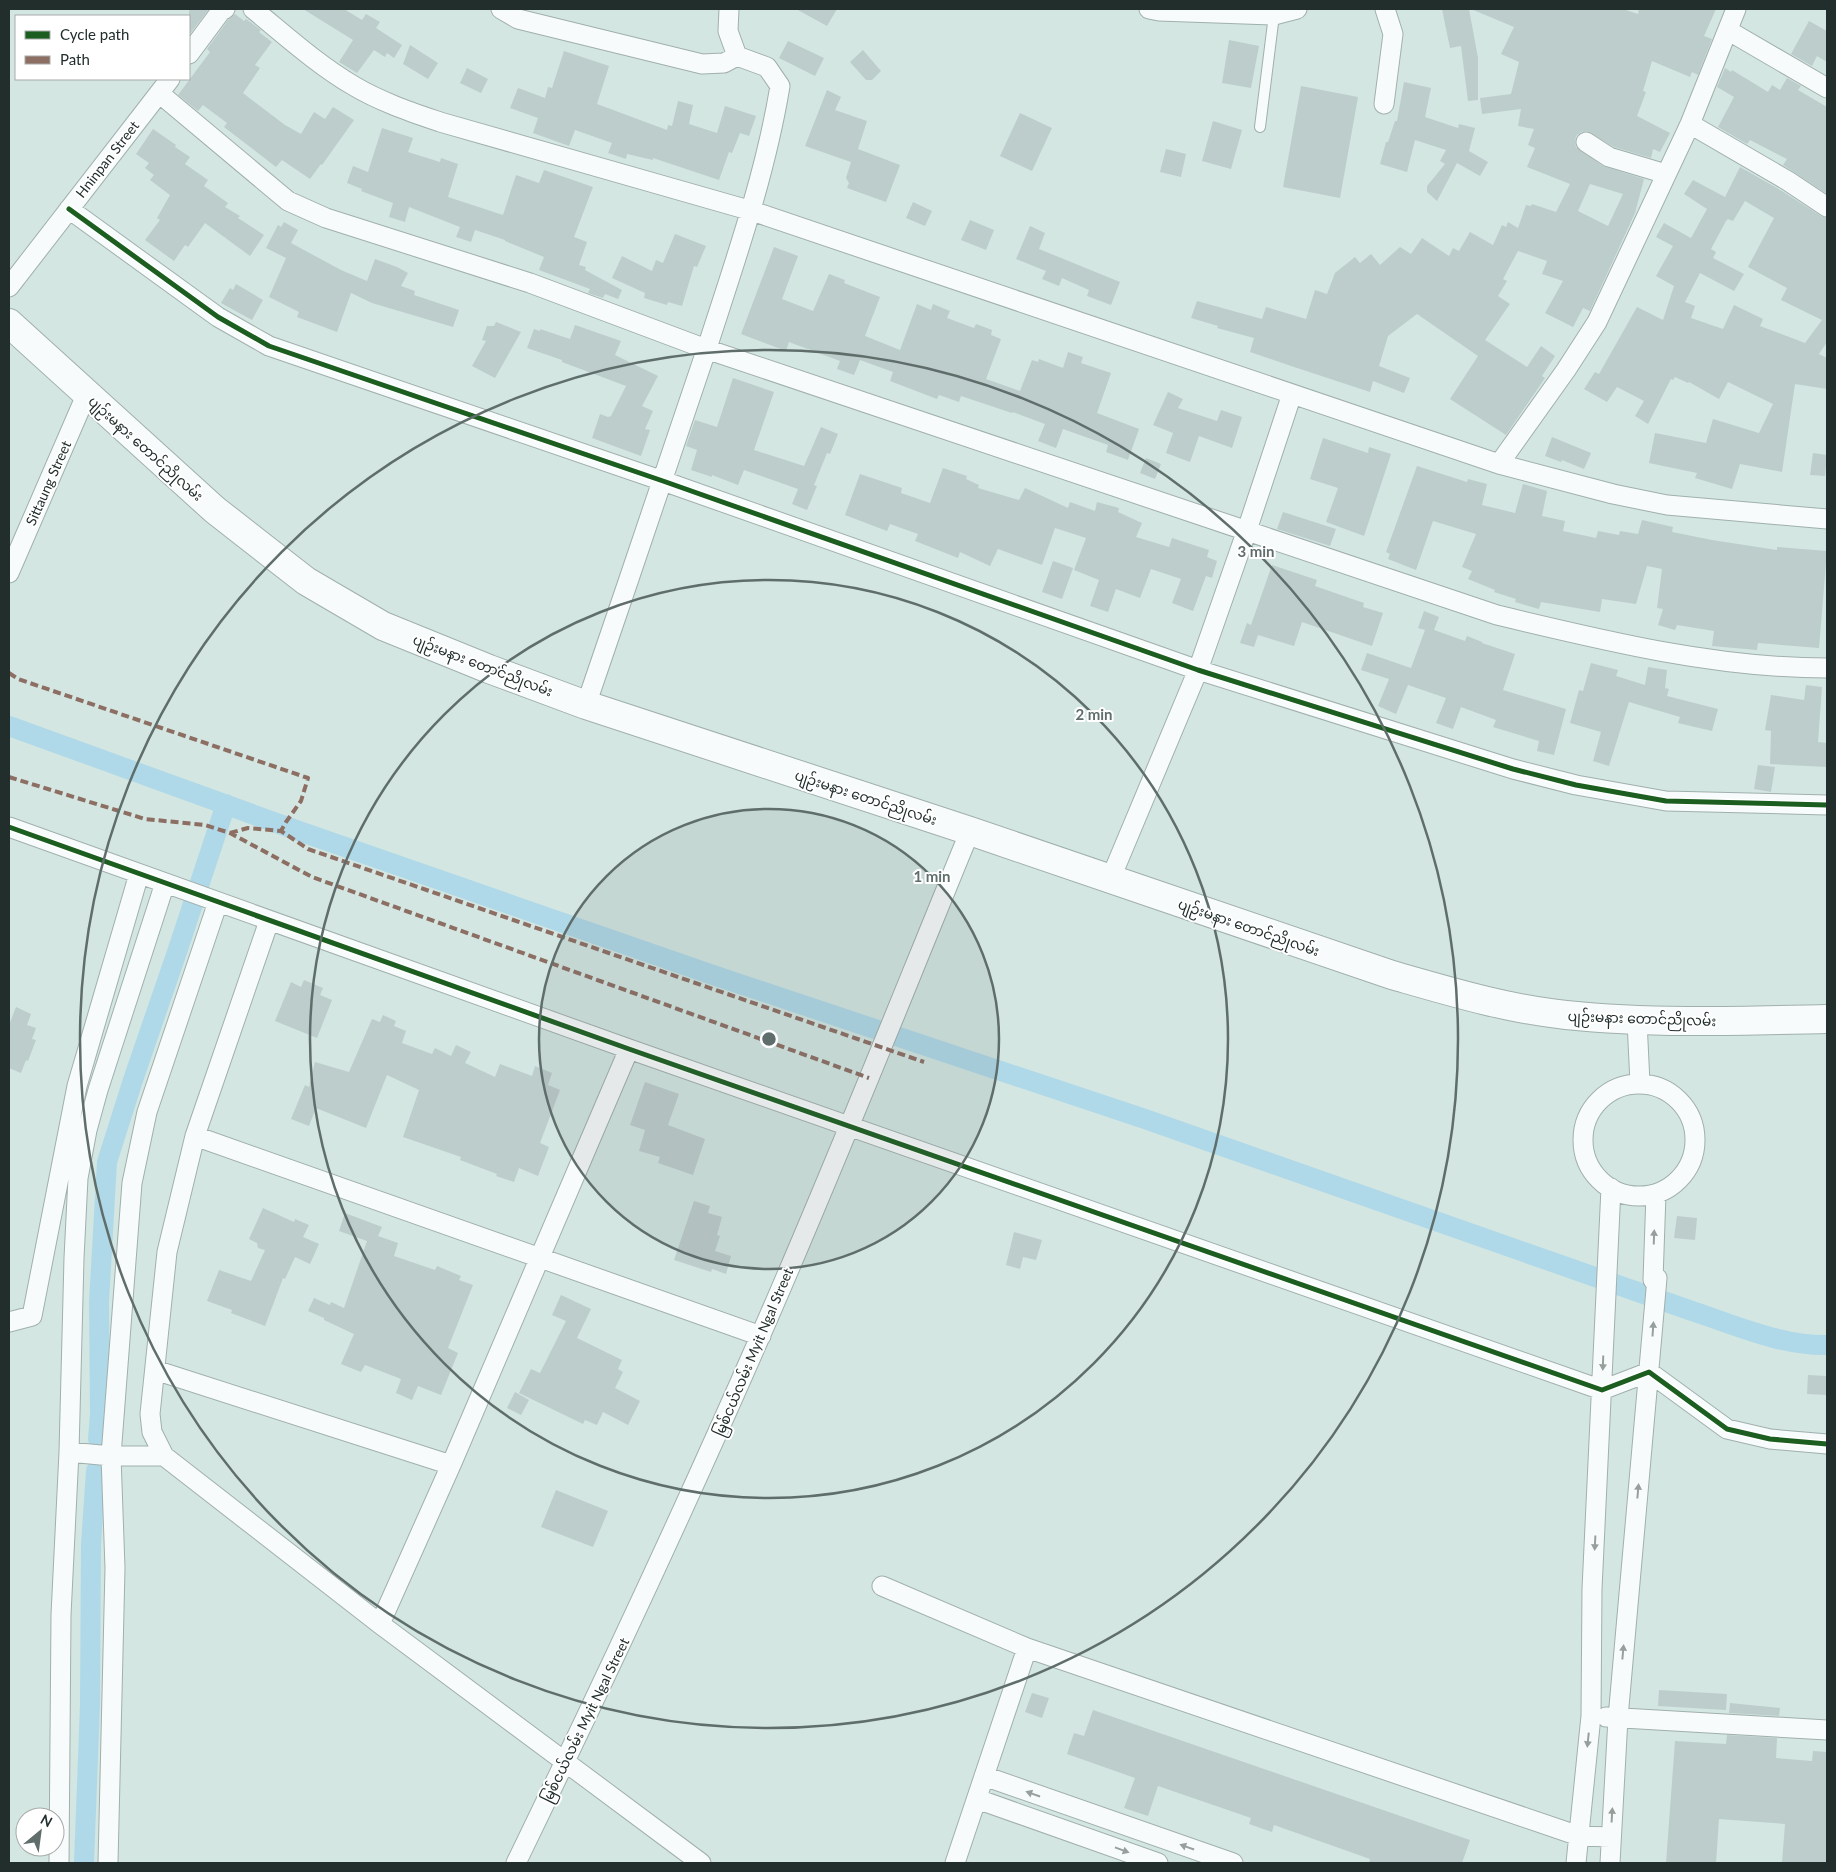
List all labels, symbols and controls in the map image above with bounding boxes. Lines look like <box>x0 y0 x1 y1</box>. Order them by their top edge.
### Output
legend <box>15 15 190 80</box>
text: Cycle path <box>60 25 129 43</box>
text: Path <box>60 50 90 68</box>
street label: Hninpan Street <box>72 117 142 201</box>
street label: ပျဉ်းမနား တောင်ညိုလမ်း <box>82 391 208 507</box>
street label: Sittaung Street <box>22 438 74 528</box>
text: 3 min <box>1237 542 1275 560</box>
street label: ပျဉ်းမနား တောင်ညိုလမ်း <box>409 630 556 703</box>
text: 2 min <box>1075 705 1113 723</box>
street label: ပျဉ်းမနား တောင်ညိုလမ်း <box>792 765 940 832</box>
text: 1 min <box>913 867 951 885</box>
street label: ပျဉ်းမနား တောင်ညိုလမ်း <box>1175 894 1322 963</box>
street label: ပျဉ်းမနား တောင်ညိုလမ်း <box>1567 1006 1717 1033</box>
centre of rings <box>760 1030 778 1048</box>
one-way arrow <box>1651 1229 1659 1245</box>
street label: မြစ်ငယ်လမ်း Myit Ngal Street <box>709 1265 800 1440</box>
one-way arrow <box>1649 1320 1657 1336</box>
one-way arrow <box>1599 1355 1607 1371</box>
one-way arrow <box>1635 1482 1643 1498</box>
one-way arrow <box>1590 1535 1598 1551</box>
street label: မြစ်ငယ်လမ်း Myit Ngal Street <box>537 1634 636 1807</box>
one-way arrow <box>1620 1644 1628 1660</box>
one-way arrow <box>1584 1732 1592 1748</box>
one-way arrow <box>1026 1790 1041 1797</box>
one-way arrow <box>1609 1806 1617 1822</box>
north arrow <box>15 1807 65 1857</box>
text: N <box>38 1810 55 1830</box>
one-way arrow <box>1179 1843 1194 1850</box>
one-way arrow <box>1114 1847 1129 1854</box>

